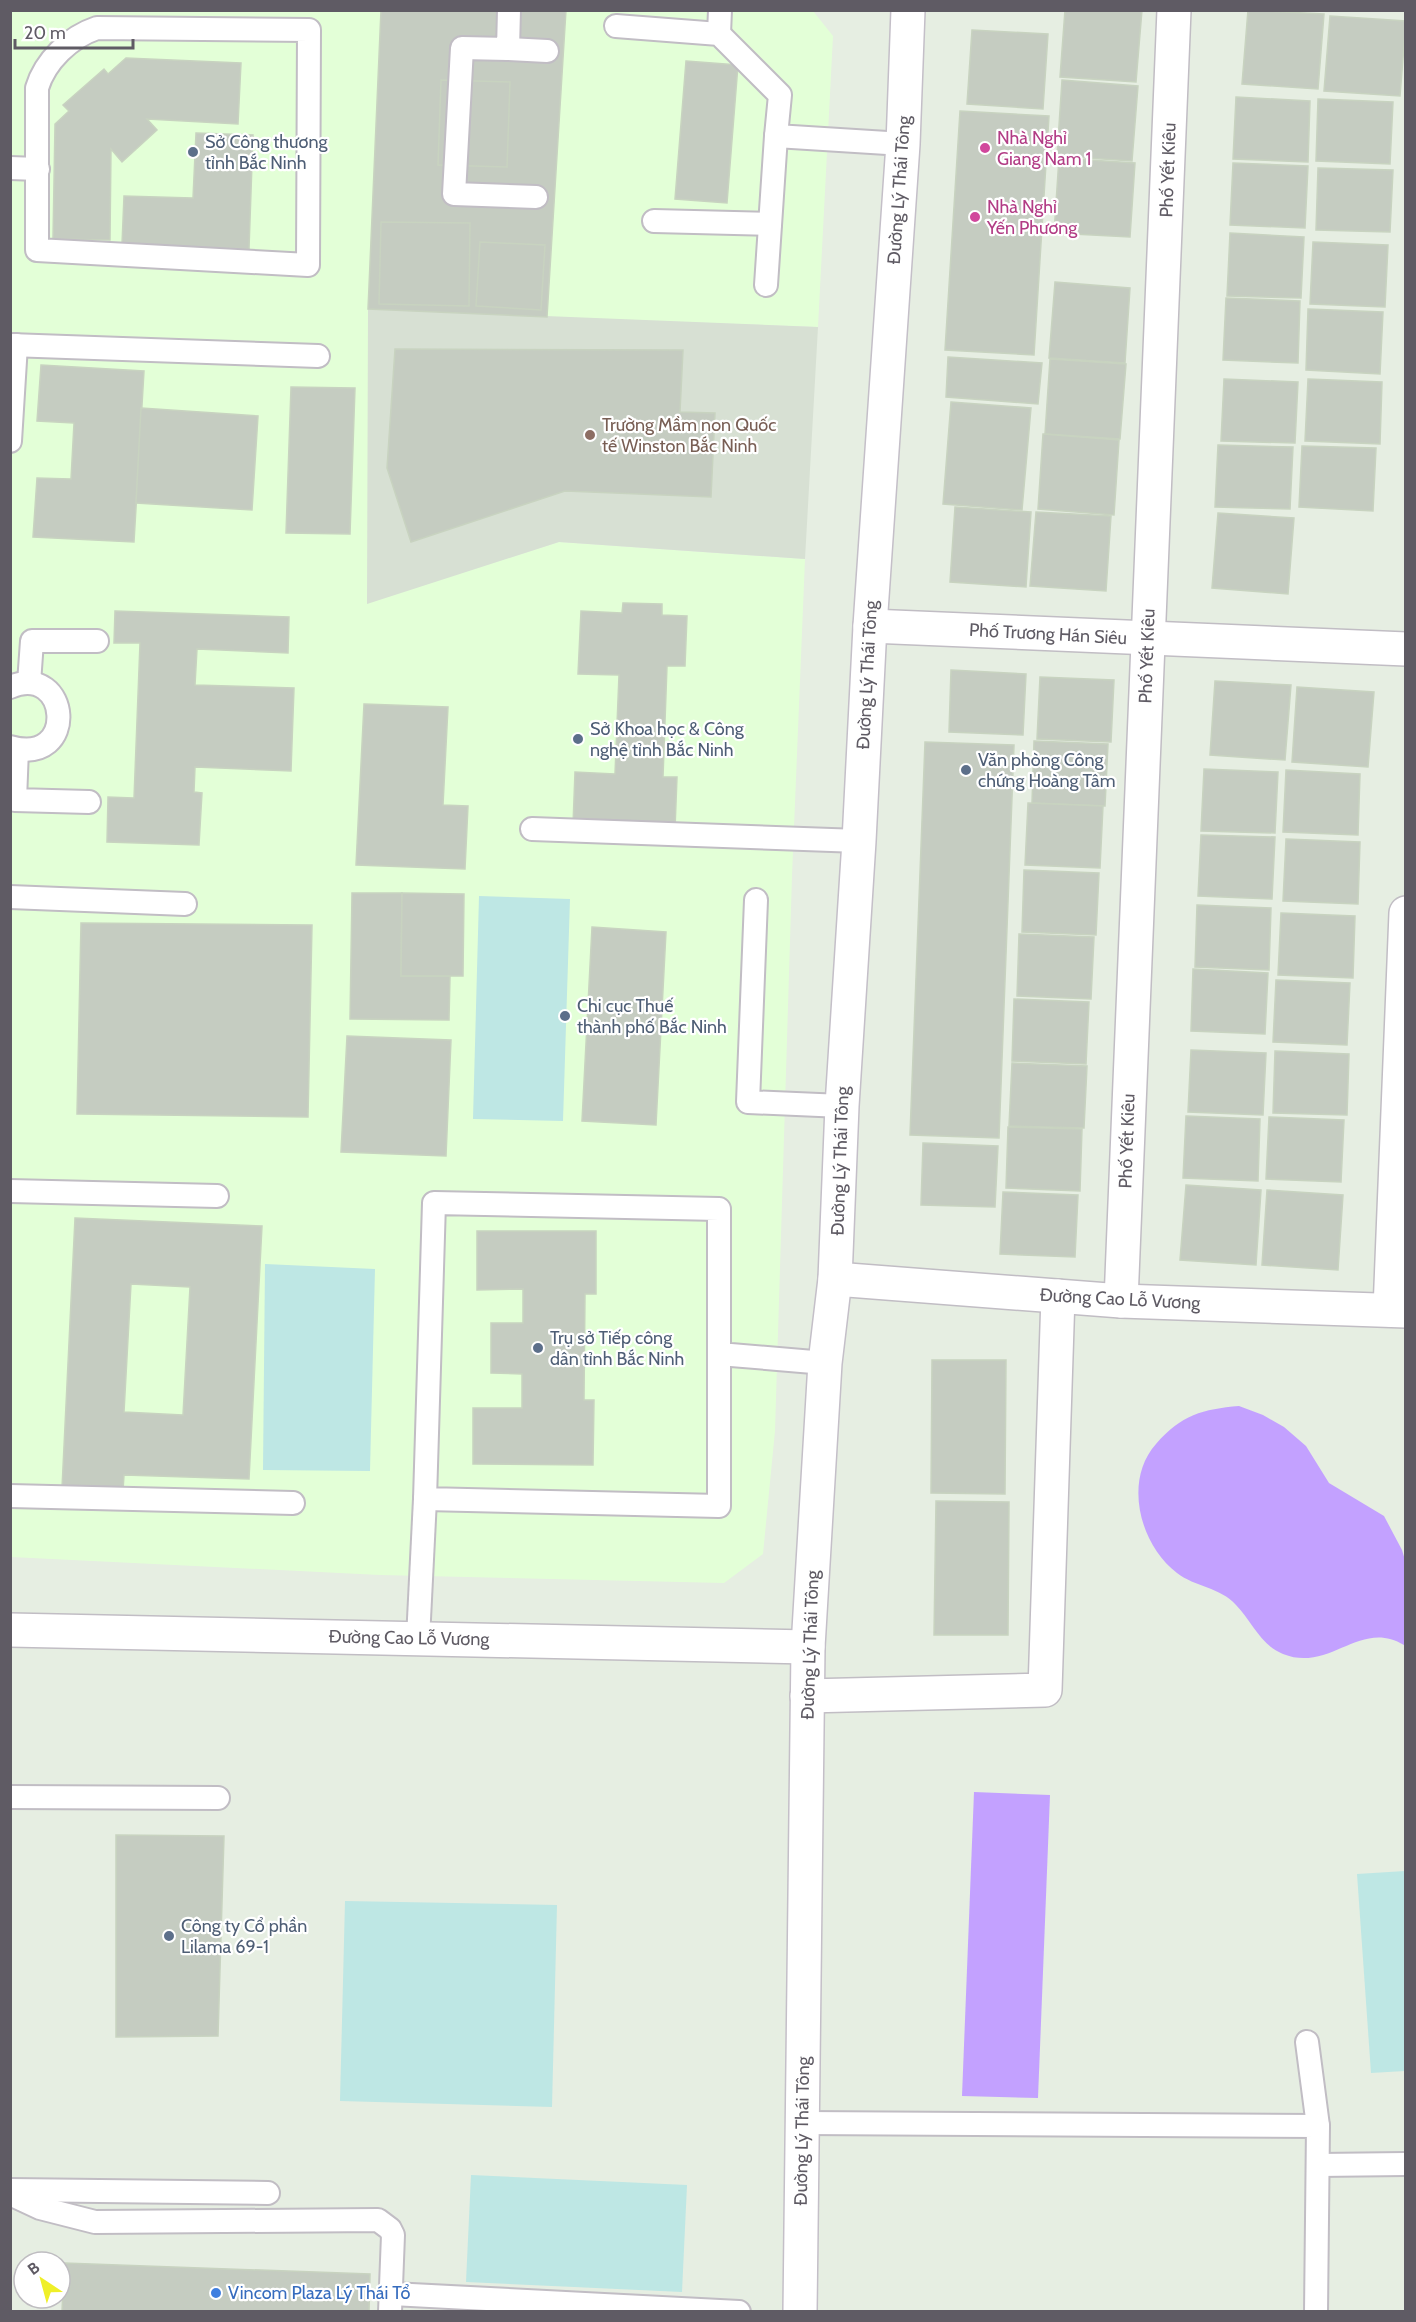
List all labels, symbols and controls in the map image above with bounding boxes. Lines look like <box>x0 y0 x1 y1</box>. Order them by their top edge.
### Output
scale bar <box>15 12 134 50</box>
text: 20 m <box>24 22 66 44</box>
street label: Đường Lý Thái Tông <box>883 114 915 265</box>
street label: Phố Yết Kiêu <box>1155 122 1181 218</box>
place label: Nhà Nghỉ Giang Nam 1 <box>997 127 1091 170</box>
place label: Sở Công thương tỉnh Bắc Ninh <box>205 131 328 174</box>
marker: Nhà Nghỉ Giang Nam 1 <box>978 141 992 155</box>
marker: Sở Công thương tỉnh Bắc Ninh <box>186 145 200 159</box>
place label: Nhà Nghỉ Yến Phương <box>986 196 1078 239</box>
marker: Nhà Nghỉ Yến Phương <box>968 210 982 224</box>
place label: Trường Mầm non Quốc tế Winston Bắc Ninh <box>602 414 776 457</box>
marker: Trường Mầm non Quốc tế Winston Bắc Ninh <box>583 428 597 442</box>
street label: Đường Lý Thái Tông <box>852 599 882 750</box>
street label: Phố Yết Kiêu <box>1134 608 1160 704</box>
street label: Phố Trương Hán Siêu <box>968 619 1128 649</box>
place label: Sở Khoa học & Công nghệ tỉnh Bắc Ninh <box>590 718 745 761</box>
marker: Sở Khoa học & Công nghệ tỉnh Bắc Ninh <box>571 732 585 746</box>
place label: Văn phòng Công chứng Hoàng Tâm <box>978 749 1115 792</box>
marker: Văn phòng Công chứng Hoàng Tâm <box>959 763 973 777</box>
place label: Chi cục Thuế thành phố Bắc Ninh <box>577 995 727 1038</box>
marker: Chi cục Thuế thành phố Bắc Ninh <box>558 1009 572 1023</box>
street label: Đường Lý Thái Tông <box>826 1085 854 1236</box>
street label: Phố Yết Kiêu <box>1114 1093 1140 1189</box>
street label: Đường Cao Lỗ Vương <box>1039 1284 1202 1314</box>
place label: Trụ sở Tiếp công dân tỉnh Bắc Ninh <box>550 1327 684 1370</box>
marker: Trụ sở Tiếp công dân tỉnh Bắc Ninh <box>531 1341 545 1355</box>
street label: Đường Lý Thái Tông <box>796 1569 824 1720</box>
street label: Đường Cao Lỗ Vương <box>328 1626 491 1650</box>
place label: Công ty Cổ phần Lilama 69-1 <box>181 1915 307 1958</box>
marker: Công ty Cổ phần Lilama 69-1 <box>162 1929 176 1943</box>
street label: Đường Lý Thái Tông <box>790 2055 814 2206</box>
north arrow <box>12 2250 72 2310</box>
text: B <box>24 2258 43 2279</box>
place label: Vincom Plaza Lý Thái Tổ <box>228 2282 410 2304</box>
marker: Vincom Plaza Lý Thái Tổ <box>209 2286 223 2300</box>

